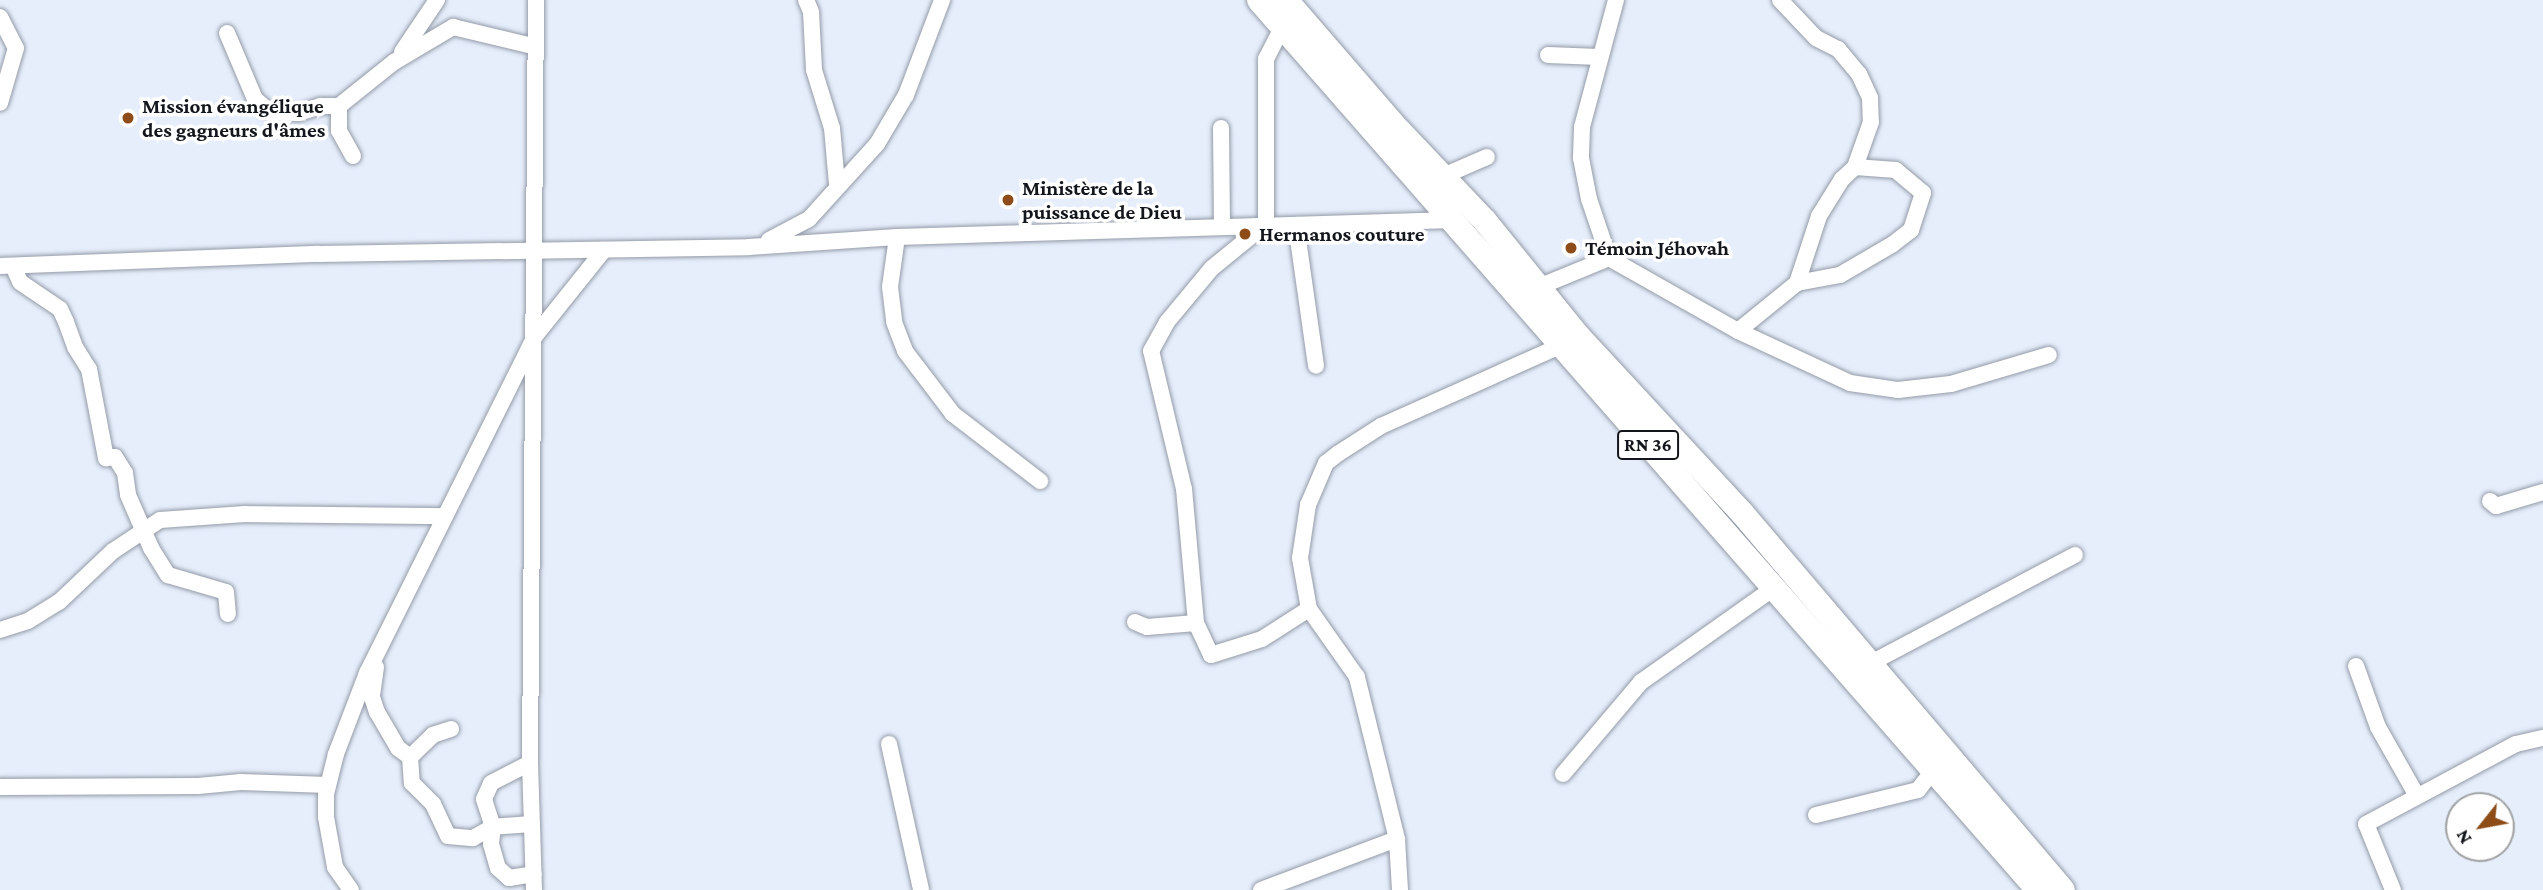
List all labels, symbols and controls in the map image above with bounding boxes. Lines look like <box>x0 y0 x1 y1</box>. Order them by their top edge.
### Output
place label: Mission évangélique des gagneurs d'âmes <box>142 93 325 143</box>
marker: Mission évangélique des gagneurs d'âmes <box>120 110 136 126</box>
place label: Ministère de la puissance de Dieu <box>1022 175 1182 225</box>
marker: Ministère de la puissance de Dieu <box>1000 192 1016 208</box>
place label: Hermanos couture <box>1259 221 1424 247</box>
marker: Hermanos couture <box>1237 226 1253 242</box>
place label: Témoin Jéhovah <box>1585 235 1729 261</box>
marker: Témoin Jéhovah <box>1563 240 1579 256</box>
road number: RN 36 <box>1616 430 1680 460</box>
north arrow <box>2445 792 2515 862</box>
text: N <box>2451 826 2476 848</box>

